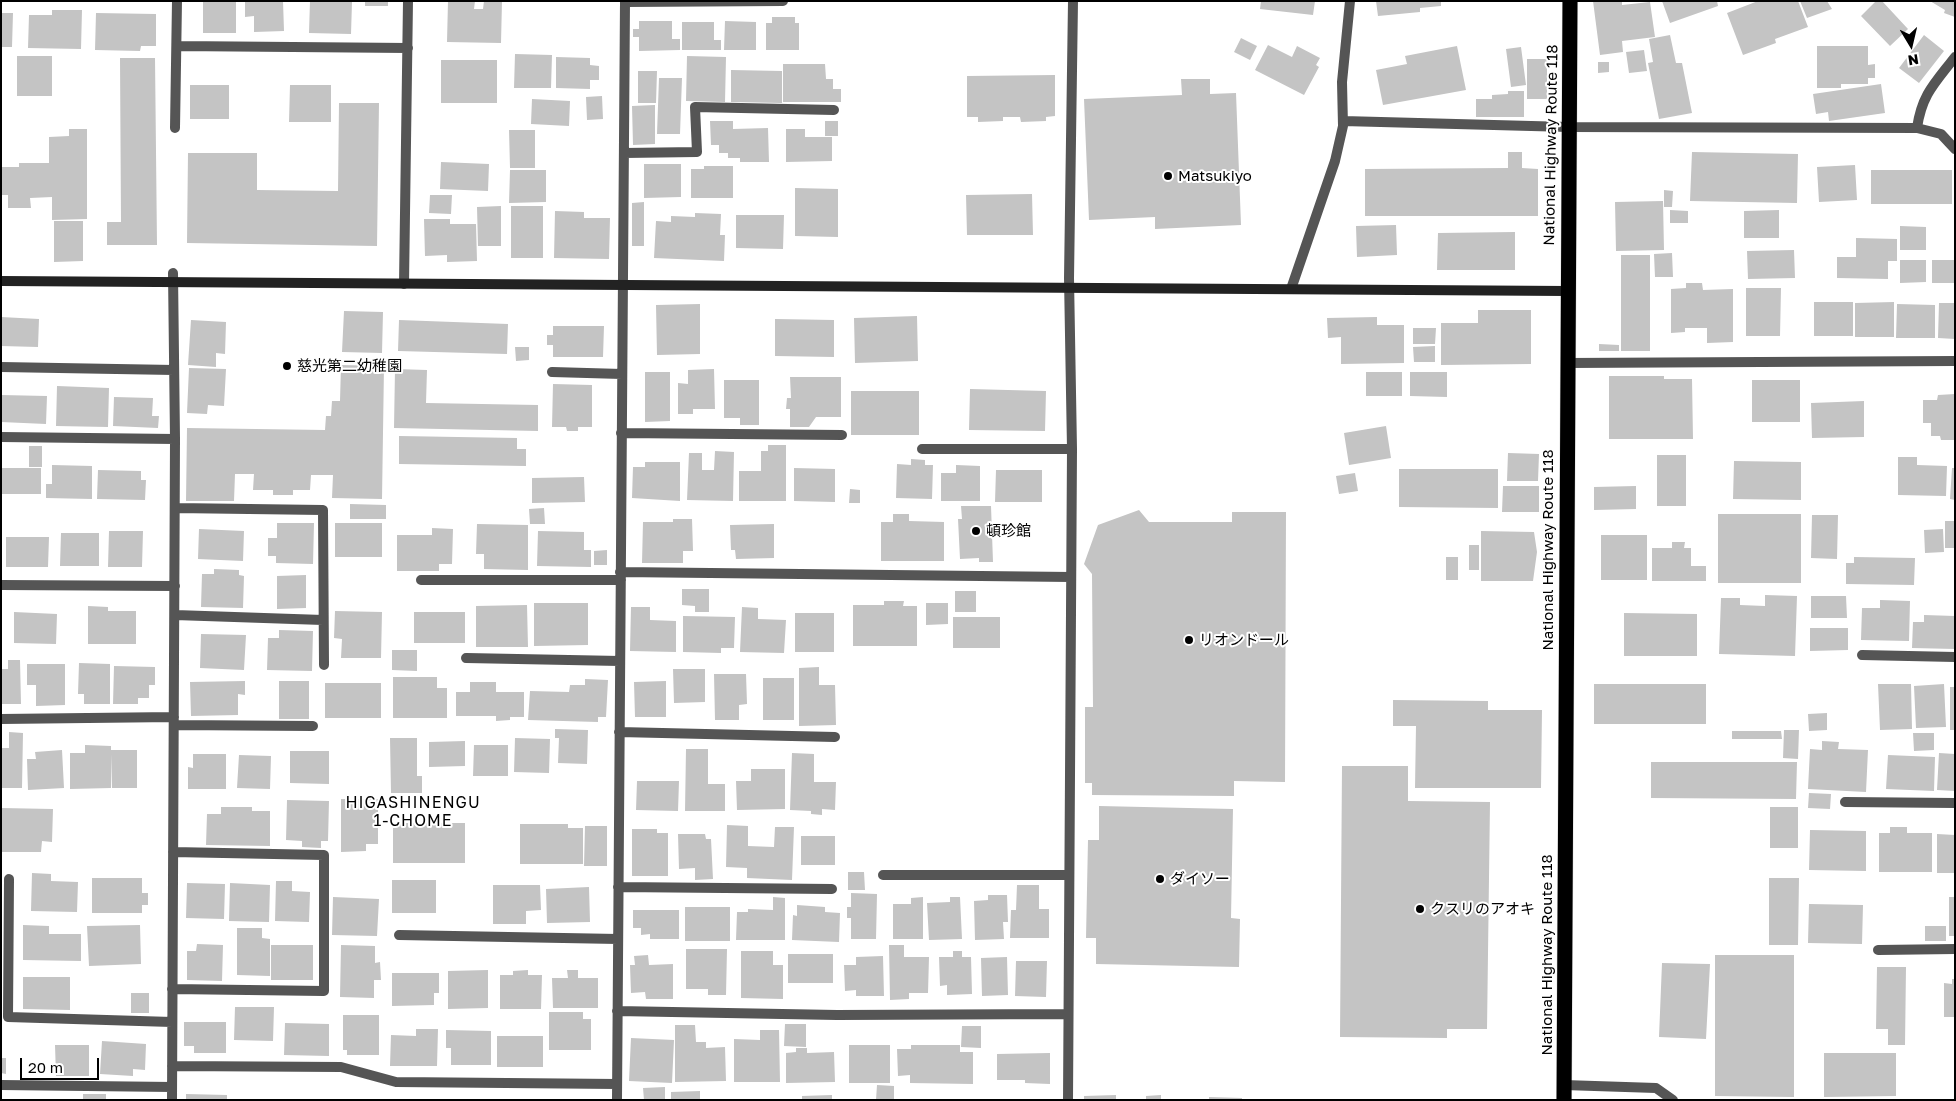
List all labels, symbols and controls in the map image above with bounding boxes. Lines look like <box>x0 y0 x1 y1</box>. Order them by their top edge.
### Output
north arrow <box>1886 20 1936 70</box>
street label: National Highway Route 118 <box>1540 44 1562 246</box>
text: N <box>1907 51 1920 70</box>
place label: Matsukiyo <box>1178 167 1252 185</box>
marker: Matsukiyo <box>1162 170 1174 182</box>
place label: 慈光第二幼稚園 <box>297 357 402 375</box>
marker: 慈光第二幼稚園 <box>281 360 293 372</box>
street label: National Highway Route 118 <box>1539 449 1557 651</box>
place label: 頓珍館 <box>986 522 1031 540</box>
marker: 頓珍館 <box>970 525 982 537</box>
place label: リオンドール <box>1199 631 1289 649</box>
marker: リオンドール <box>1183 634 1195 646</box>
district label: HIGASHINENGU 1-CHOME <box>344 793 482 831</box>
street label: National Highway Route 118 <box>1538 854 1556 1056</box>
place label: ダイソー <box>1170 870 1230 888</box>
marker: ダイソー <box>1154 873 1166 885</box>
place label: クスリのアオキ <box>1430 900 1535 918</box>
marker: クスリのアオキ <box>1414 903 1426 915</box>
scale bar <box>22 1048 101 1080</box>
text: 20 m <box>28 1058 63 1076</box>

